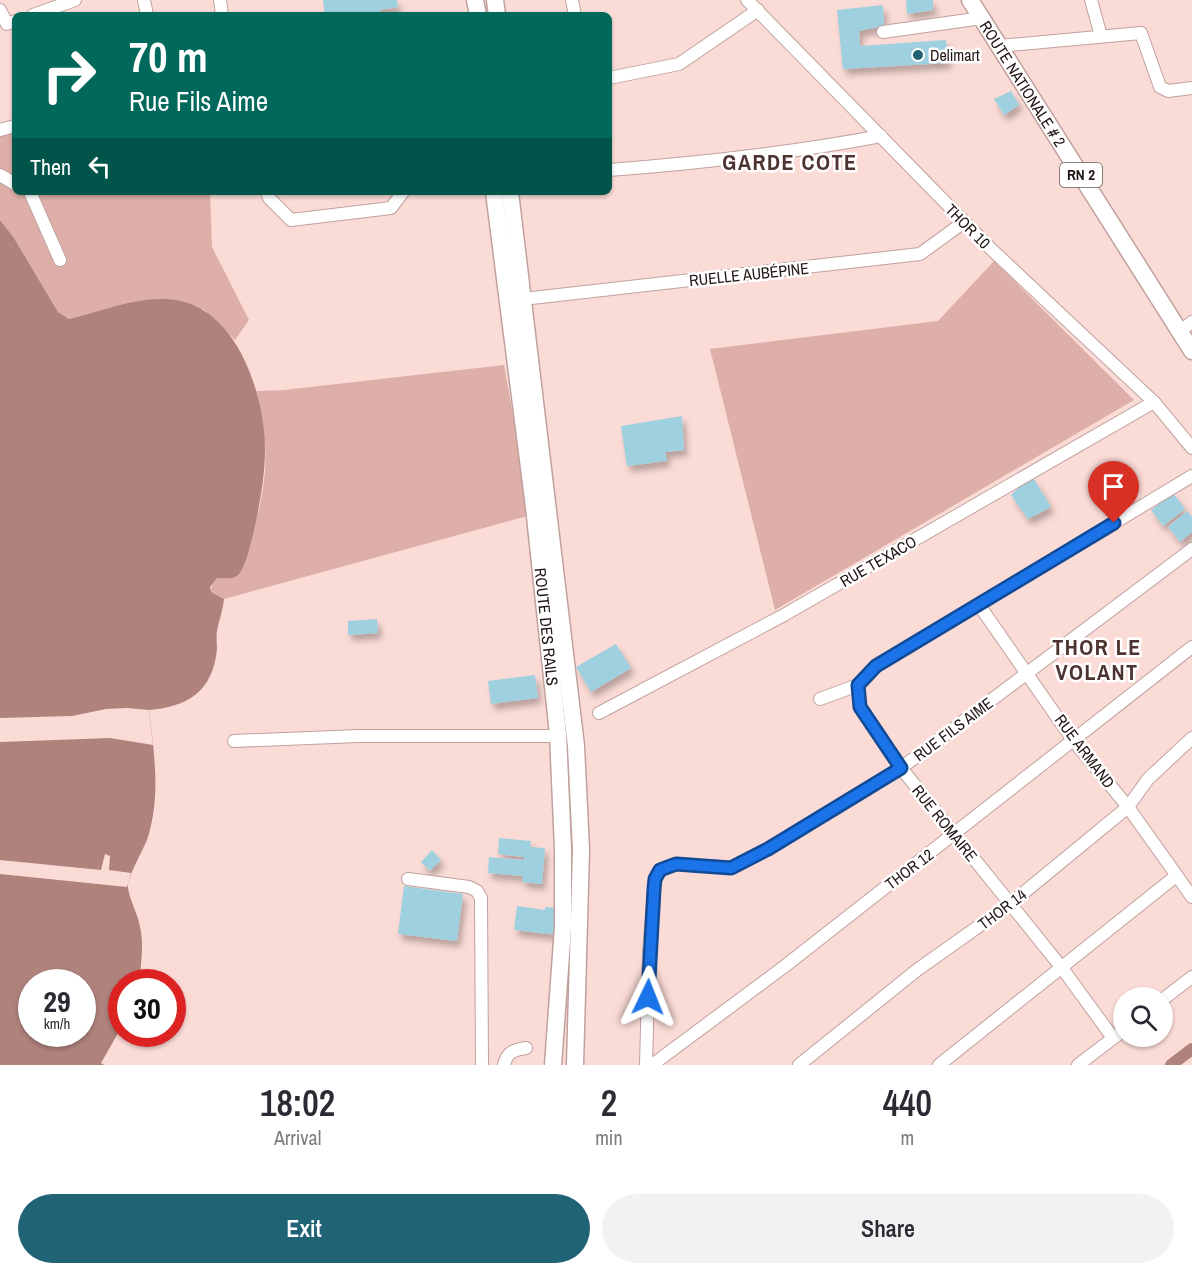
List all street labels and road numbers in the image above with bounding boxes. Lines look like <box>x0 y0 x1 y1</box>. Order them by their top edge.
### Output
street label: ROUTE NATIONALE # 2 <box>975 16 1071 151</box>
road number: RN 2 <box>1060 163 1102 187</box>
street label: THOR 10 <box>941 199 995 253</box>
street label: RUELLE AUBÉPINE <box>688 257 810 291</box>
street label: RUE TEXACO <box>836 530 920 592</box>
street label: ROUTE DES RAILS <box>530 567 564 687</box>
street label: RUE FILS AIME <box>909 692 997 766</box>
street label: RUE ARMAND <box>1050 709 1120 793</box>
street label: RUE ROMAIRE <box>907 780 983 866</box>
street label: THOR 12 <box>880 844 938 894</box>
street label: THOR 14 <box>973 884 1031 934</box>

